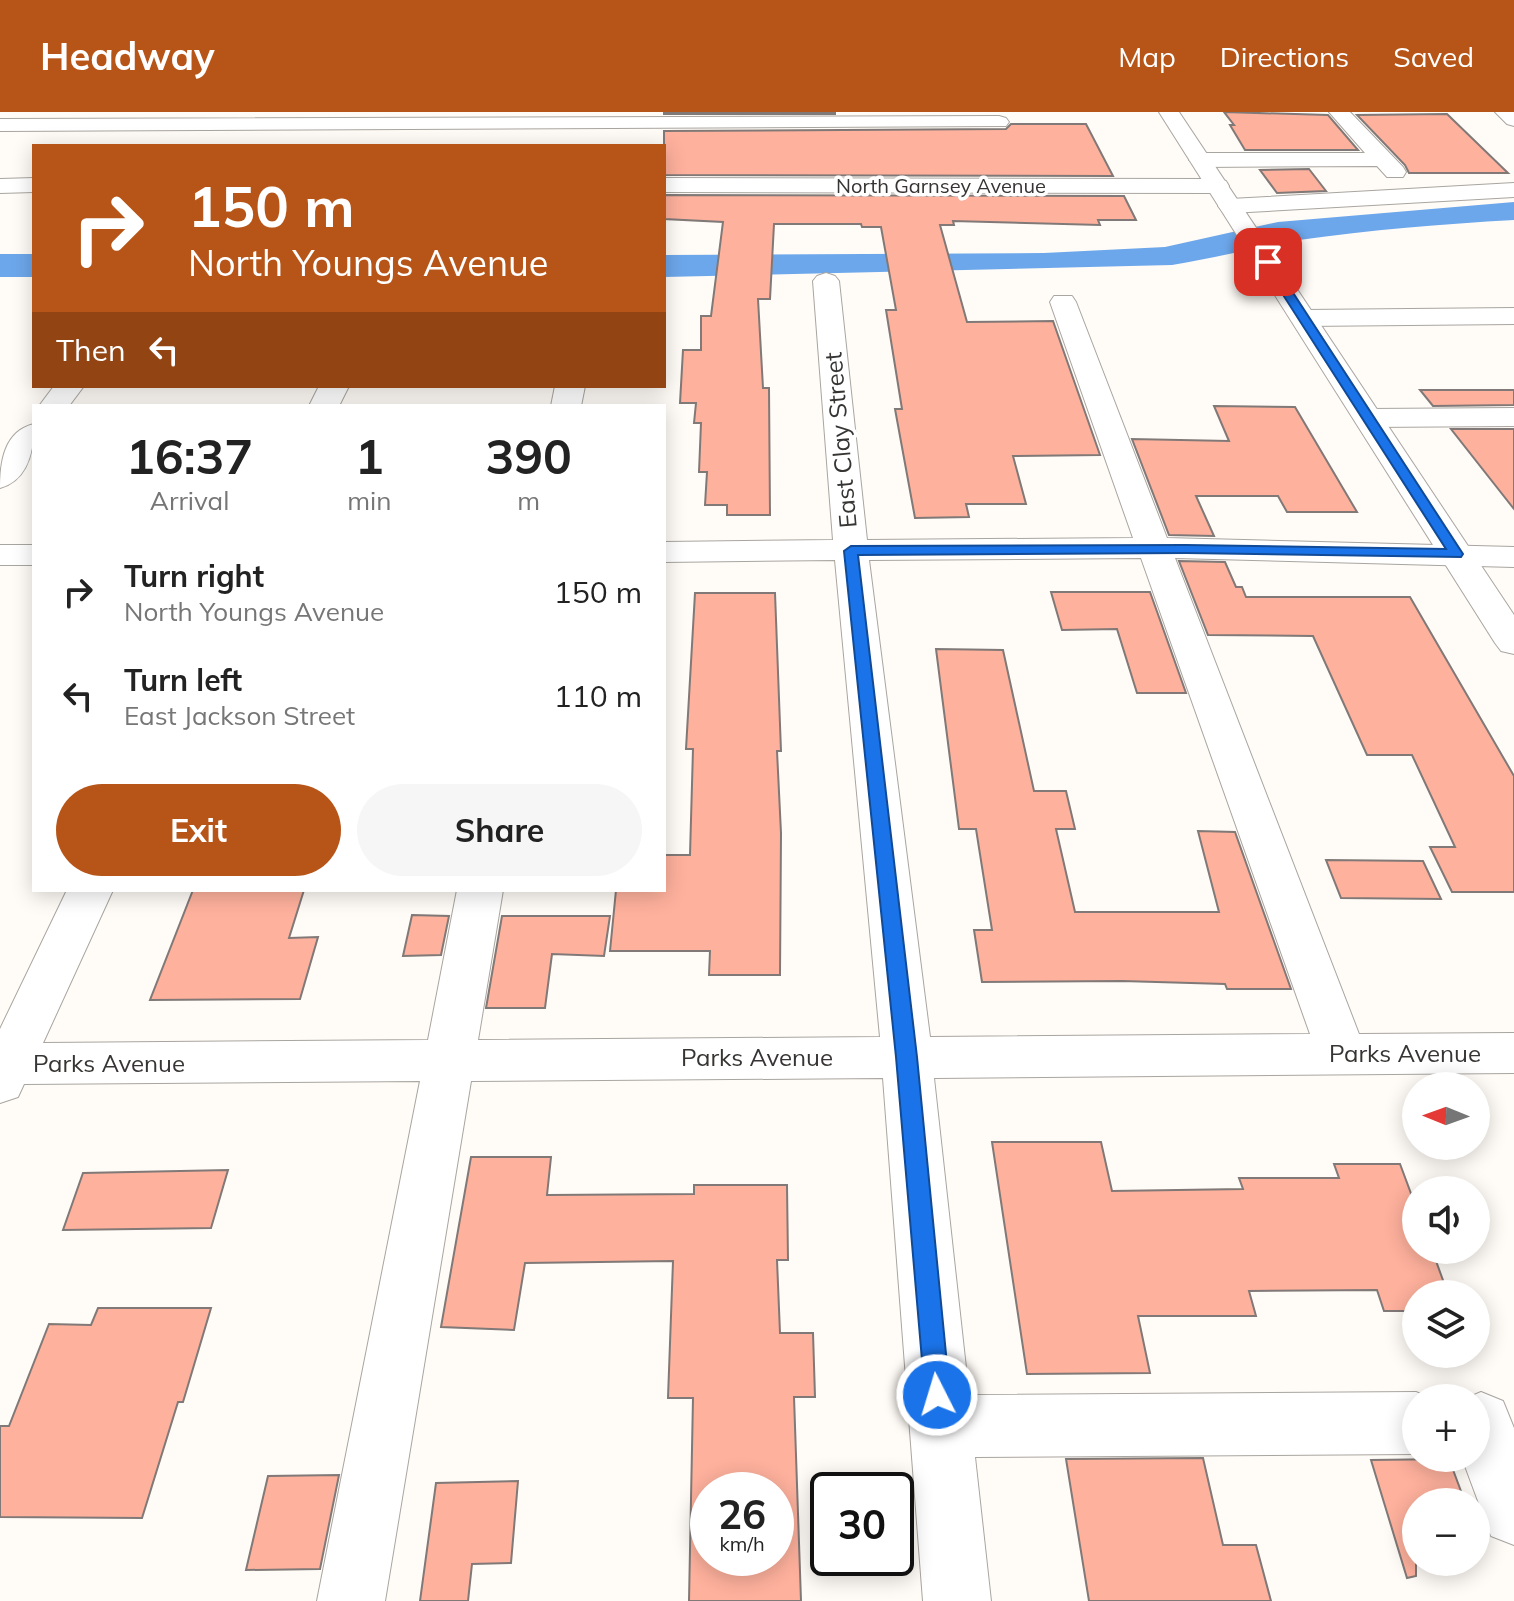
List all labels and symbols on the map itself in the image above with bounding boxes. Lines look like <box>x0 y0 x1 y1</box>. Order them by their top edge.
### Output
street label: North Garnsey Avenue <box>836 173 1046 198</box>
pin <box>1234 228 1302 296</box>
street label: East Clay Street <box>817 351 863 529</box>
street label: Parks Avenue <box>1329 1038 1481 1068</box>
street label: Parks Avenue <box>681 1042 833 1072</box>
street label: Parks Avenue <box>33 1048 185 1078</box>
north arrow <box>1402 1072 1490 1160</box>
position arrow <box>895 1353 979 1437</box>
speed limit sign: 30 <box>810 1472 914 1576</box>

